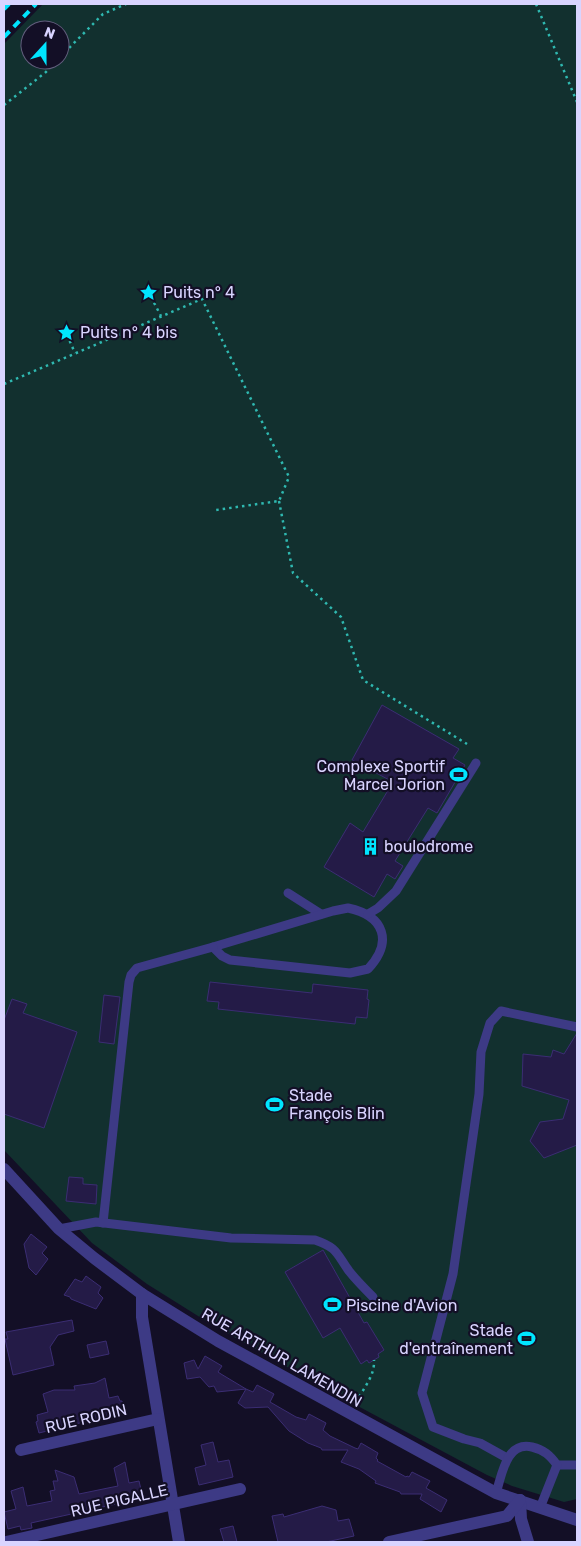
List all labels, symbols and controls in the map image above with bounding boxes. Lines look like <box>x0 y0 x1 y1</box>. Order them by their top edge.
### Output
north arrow <box>20 20 70 70</box>
text: N <box>42 24 57 43</box>
place icon: Puits n° 4 <box>139 282 159 302</box>
place label: Puits n° 4 <box>163 283 235 302</box>
place icon: Puits n° 4 bis <box>56 322 76 342</box>
place label: Puits n° 4 bis <box>80 323 177 342</box>
place label: Complexe Sportif Marcel Jorion <box>316 757 446 794</box>
sports icon: Complexe Sportif Marcel Jorion <box>449 765 469 785</box>
building icon: boulodrome <box>360 836 380 856</box>
place label: boulodrome <box>384 837 473 856</box>
place label: Stade François Blin <box>289 1086 385 1123</box>
sports icon: Stade François Blin <box>265 1094 285 1114</box>
sports icon: Piscine d'Avion <box>322 1295 342 1315</box>
place label: Piscine d'Avion <box>346 1296 457 1315</box>
street label: RUE ARTHUR LAMENDIN <box>198 1304 365 1411</box>
place label: Stade d'entraînement <box>399 1321 513 1358</box>
sports icon: Stade d'entraînement <box>517 1329 537 1349</box>
street label: RUE RODIN <box>43 1400 129 1437</box>
street label: RUE PIGALLE <box>69 1480 170 1521</box>

